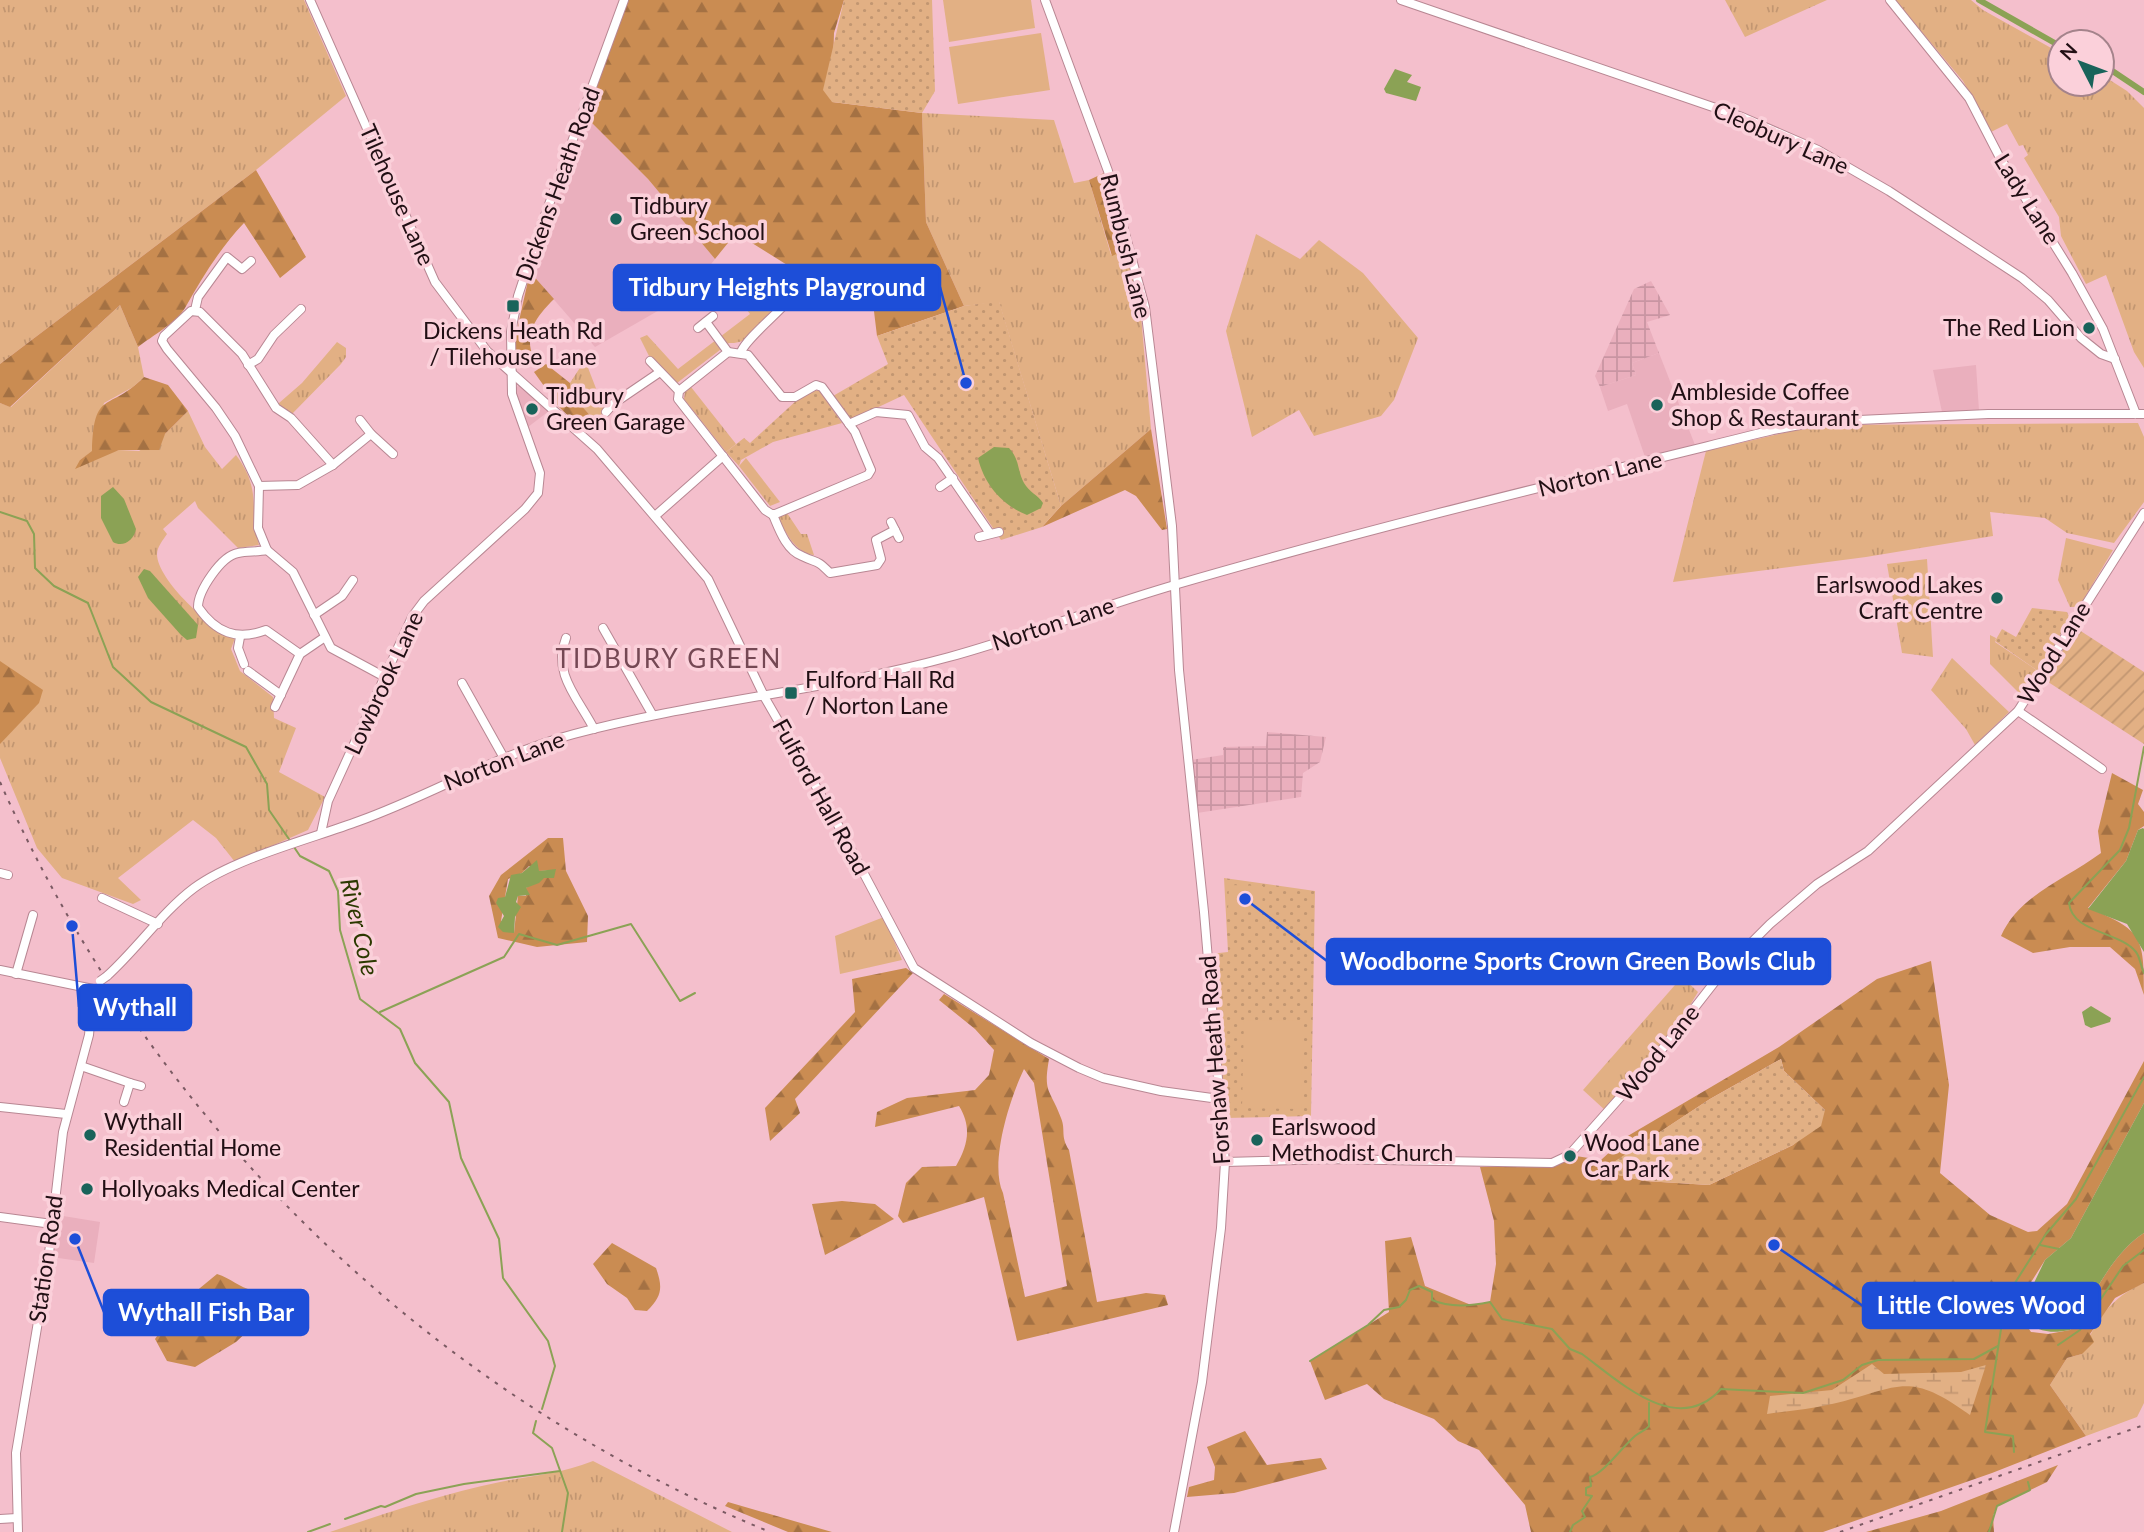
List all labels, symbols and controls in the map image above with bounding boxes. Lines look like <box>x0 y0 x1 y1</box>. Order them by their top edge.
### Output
north arrow <box>2046 28 2116 98</box>
text: N <box>2055 38 2081 64</box>
street label: Dickens Heath Road <box>509 83 605 284</box>
street label: Cleobury Lane <box>1709 95 1854 179</box>
street label: Tilehouse Lane <box>354 120 442 269</box>
street label: Lady Lane <box>1989 148 2067 249</box>
street label: Rumbush Lane <box>1095 170 1158 321</box>
place label: Tidbury Green School <box>630 191 765 245</box>
marker: Tidbury Green School <box>608 211 624 227</box>
callout: Tidbury Heights Playground <box>614 265 940 310</box>
text: Tidbury Heights Playground <box>628 272 926 301</box>
marker: Dickens Heath Rd / Tilehouse Lane <box>505 298 521 314</box>
place label: The Red Lion <box>1943 313 2075 341</box>
place label: Dickens Heath Rd / Tilehouse Lane <box>423 316 603 370</box>
marker: The Red Lion <box>2081 320 2097 336</box>
place label: Ambleside Coffee Shop & Restaurant <box>1671 377 1860 431</box>
place label: Tidbury Green Garage <box>546 381 685 435</box>
marker: Ambleside Coffee Shop & Restaurant <box>1649 397 1665 413</box>
marker: Tidbury Green Garage <box>524 401 540 417</box>
street label: Norton Lane <box>1535 444 1665 502</box>
place label: Earlswood Lakes Craft Centre <box>1816 570 1983 624</box>
street label: Norton Lane <box>988 590 1117 656</box>
marker: Earlswood Lakes Craft Centre <box>1989 590 2005 606</box>
street label: Wood Lane <box>2011 596 2096 709</box>
street label: Lowbrook Lane <box>338 607 428 759</box>
district label: TIDBURY GREEN <box>556 642 782 674</box>
place label: Fulford Hall Rd / Norton Lane <box>805 665 955 719</box>
marker: Fulford Hall Rd / Norton Lane <box>783 685 799 701</box>
street label: Fulford Hall Road <box>767 714 876 879</box>
street label: Norton Lane <box>439 724 568 796</box>
water label: River Cole <box>335 875 386 978</box>
callout: Woodborne Sports Crown Green Bowls Club <box>1327 939 1830 984</box>
text: Woodborne Sports Crown Green Bowls Club <box>1340 946 1816 975</box>
street label: Forshaw Heath Road <box>1193 955 1235 1166</box>
callout: Wythall <box>79 985 191 1030</box>
text: Wythall <box>93 992 177 1021</box>
street label: Wood Lane <box>1610 999 1704 1106</box>
place label: Wythall Residential Home <box>104 1107 281 1161</box>
place label: Earlswood Methodist Church <box>1271 1112 1453 1166</box>
marker: Wythall Residential Home <box>82 1127 98 1143</box>
place label: Wood Lane Car Park <box>1584 1128 1700 1182</box>
marker: Earlswood Methodist Church <box>1249 1132 1265 1148</box>
marker: Wood Lane Car Park <box>1562 1148 1578 1164</box>
place label: Hollyoaks Medical Center <box>101 1174 360 1202</box>
marker: Hollyoaks Medical Center <box>79 1181 95 1197</box>
street label: Station Road <box>22 1193 68 1324</box>
callout: Little Clowes Wood <box>1863 1283 2100 1328</box>
callout: Wythall Fish Bar <box>104 1290 308 1335</box>
text: Little Clowes Wood <box>1877 1290 2085 1319</box>
text: Wythall Fish Bar <box>118 1297 294 1326</box>

